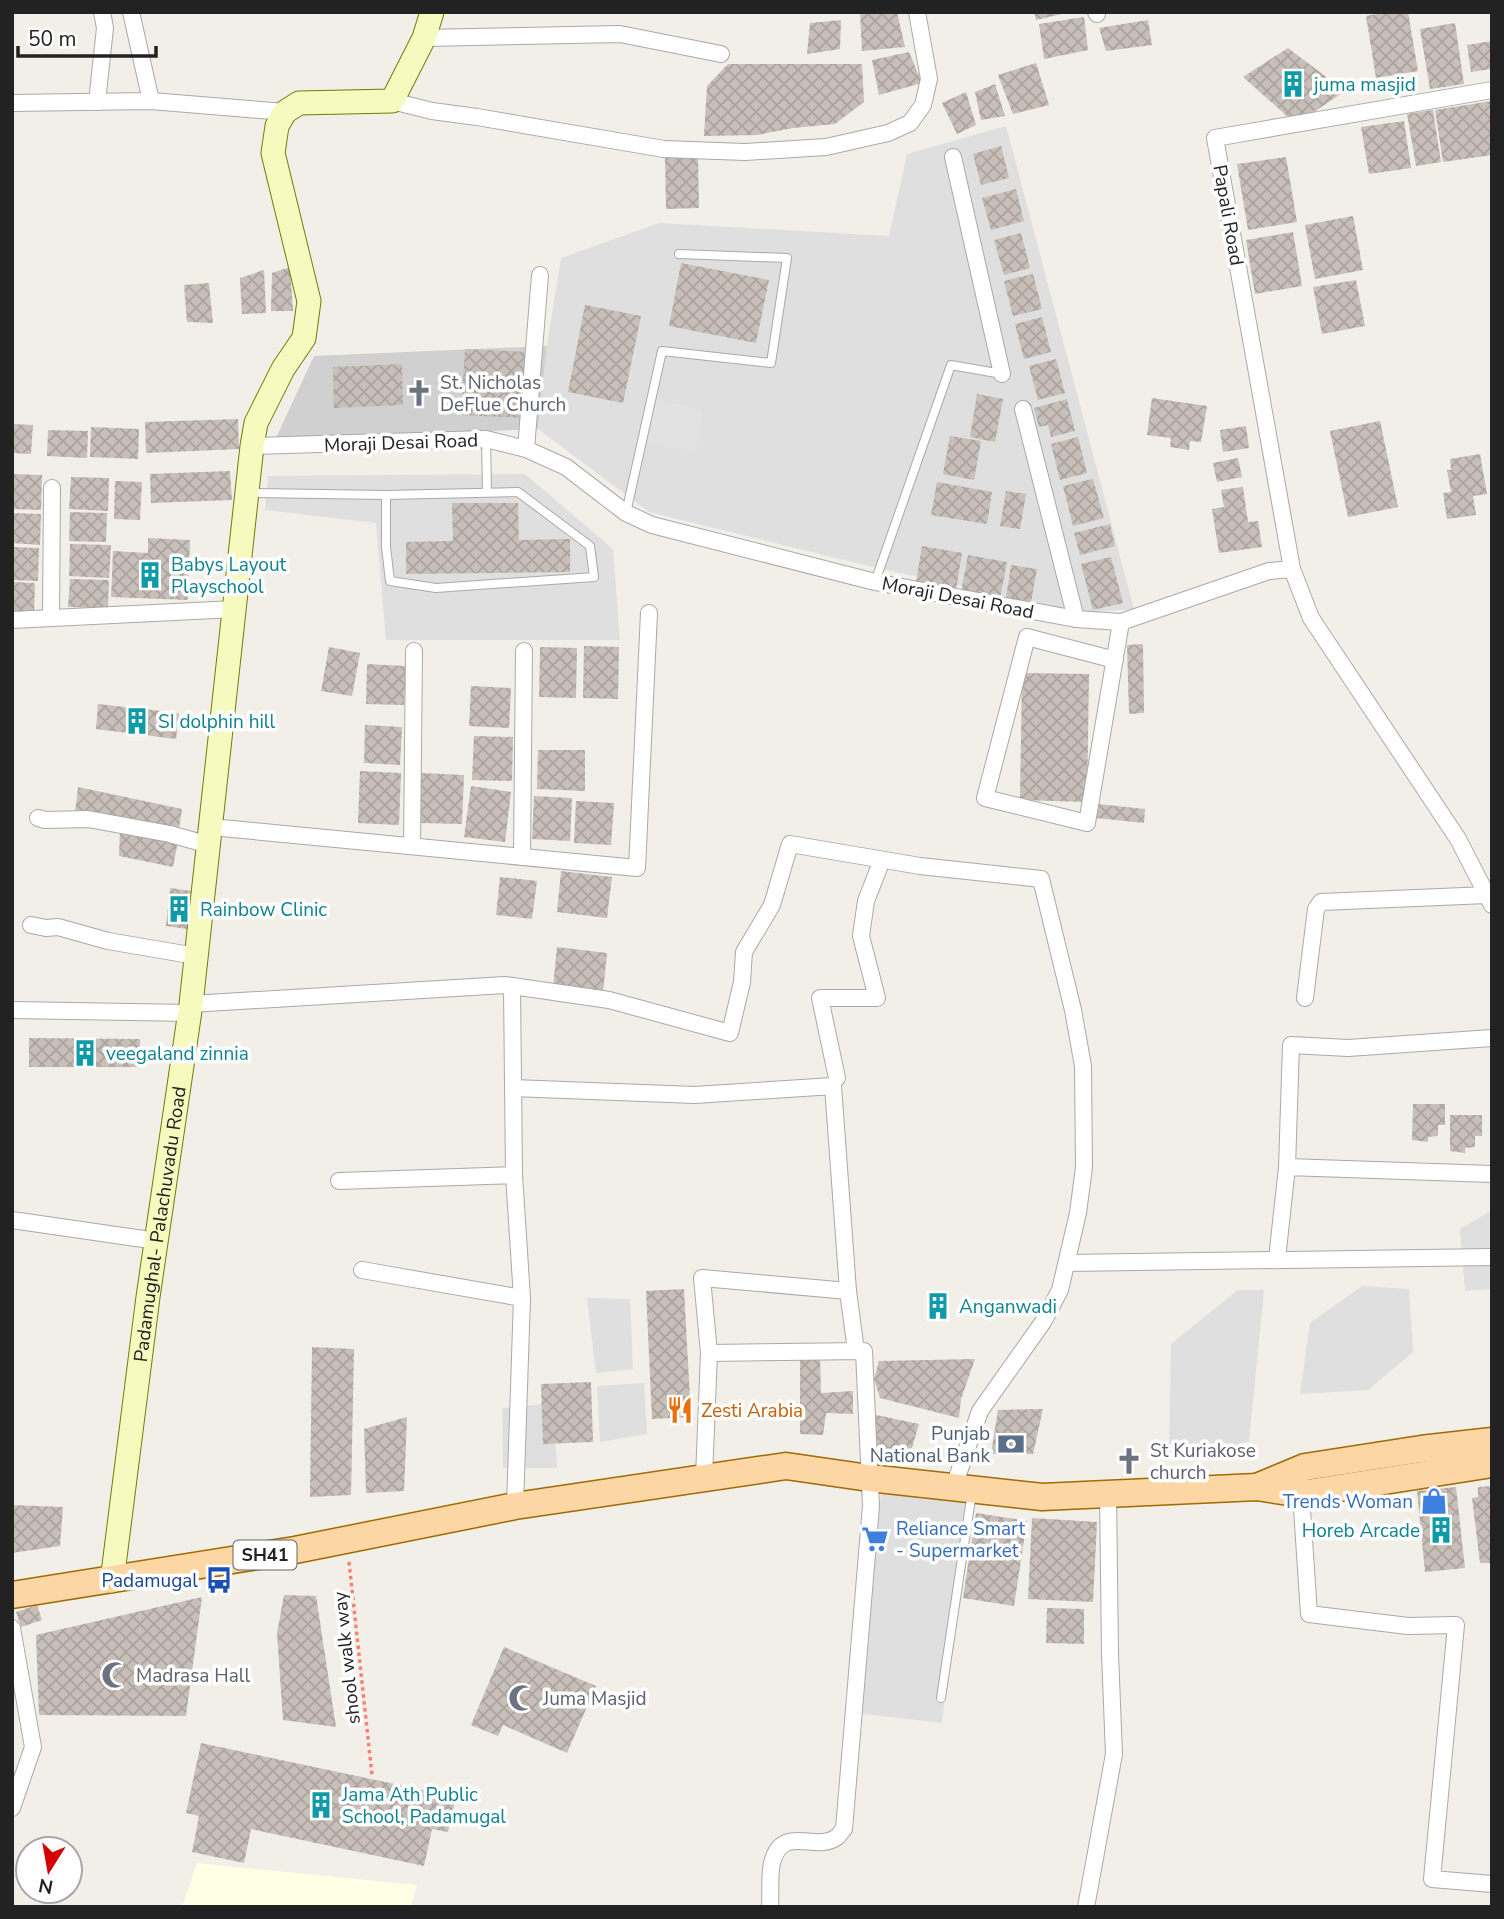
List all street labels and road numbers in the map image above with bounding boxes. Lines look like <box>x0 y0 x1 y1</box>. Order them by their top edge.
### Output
street label: Papali Road <box>1206 163 1250 268</box>
street label: Moraji Desai Road <box>323 427 479 459</box>
street label: Moraji Desai Road <box>880 571 1036 625</box>
street label: Padamughal- Palachuvadu Road <box>128 1085 193 1364</box>
road number: SH41 <box>233 1540 296 1570</box>
street label: shool walk way <box>327 1590 367 1725</box>

